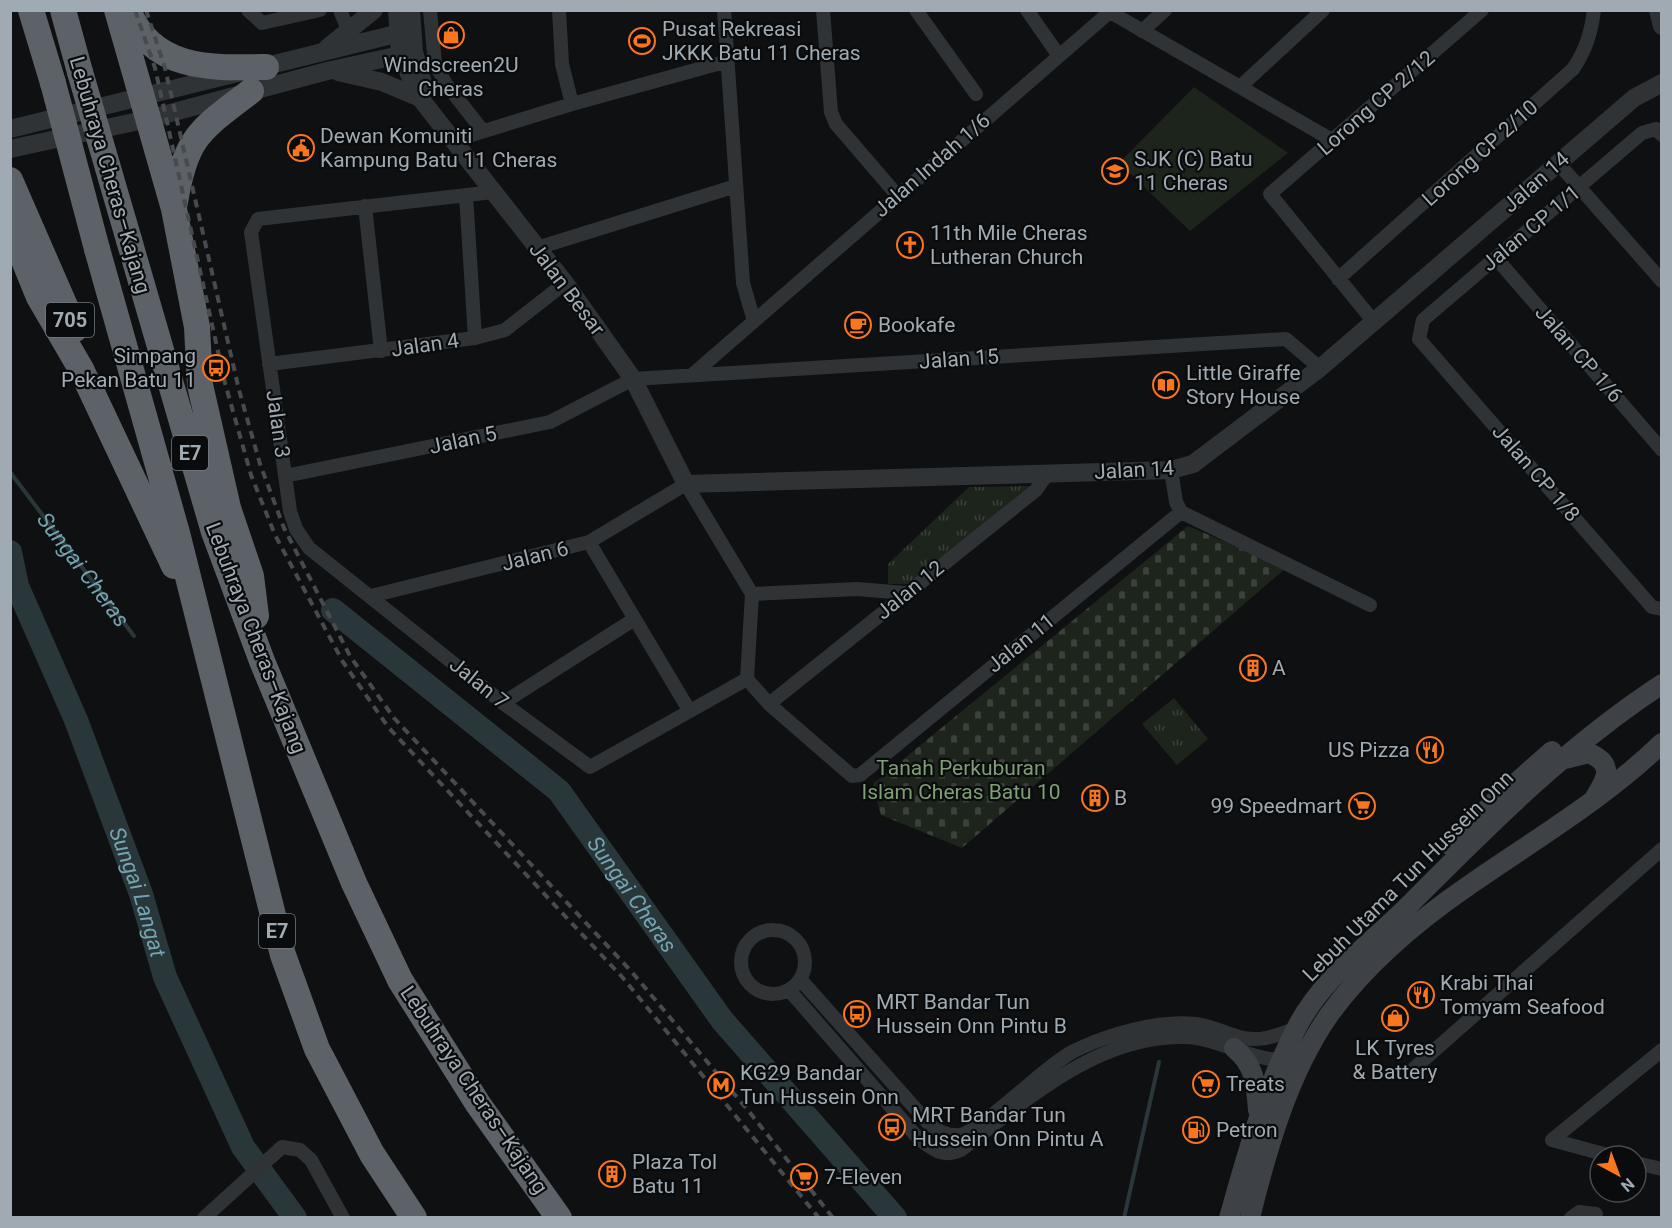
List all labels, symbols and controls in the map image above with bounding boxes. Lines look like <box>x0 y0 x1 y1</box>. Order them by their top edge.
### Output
place label: Pusat Rekreasi JKKK Batu 11 Cheras <box>662 17 861 65</box>
shop icon: Windscreen2U Cheras <box>436 20 466 50</box>
sports icon: Pusat Rekreasi JKKK Batu 11 Cheras <box>627 26 657 56</box>
street label: Lorong CP 2/12 <box>1313 46 1439 160</box>
place label: Windscreen2U Cheras <box>383 53 519 101</box>
street label: Lebuhraya Cheras–Kajang <box>65 54 155 296</box>
street label: Lorong CP 2/10 <box>1417 95 1543 211</box>
street label: Jalan Indah 1/6 <box>869 108 995 222</box>
place label: Dewan Komuniti Kampung Batu 11 Cheras <box>320 124 557 172</box>
public building icon: Dewan Komuniti Kampung Batu 11 Cheras <box>286 133 316 163</box>
place label: SJK (C) Batu 11 Cheras <box>1134 147 1253 195</box>
street label: Jalan 14 <box>1498 147 1574 217</box>
school or university icon: SJK (C) Batu 11 Cheras <box>1100 156 1130 186</box>
street label: Jalan CP 1/1 <box>1477 180 1585 276</box>
place label: 11th Mile Cheras Lutheran Church <box>930 221 1087 269</box>
church icon: 11th Mile Cheras Lutheran Church <box>895 230 925 260</box>
street label: Jalan Besar <box>524 238 610 340</box>
street label: Jalan CP 1/6 <box>1530 301 1628 407</box>
road number: 705 <box>46 303 94 337</box>
cafe icon: Bookafe <box>843 310 873 340</box>
place label: Bookafe <box>878 313 955 337</box>
street label: Jalan 4 <box>390 328 461 362</box>
place label: Simpang Pekan Batu 11 <box>61 344 196 392</box>
street label: Jalan 15 <box>918 344 1000 374</box>
bus stop icon: Simpang Pekan Batu 11 <box>201 353 231 383</box>
place label: Little Giraffe Story House <box>1186 361 1301 409</box>
library icon: Little Giraffe Story House <box>1151 370 1181 400</box>
street label: Jalan 3 <box>261 389 295 459</box>
street label: Jalan CP 1/8 <box>1487 420 1585 526</box>
street label: Jalan 5 <box>427 421 499 459</box>
road number: E7 <box>172 436 208 470</box>
street label: Jalan 14 <box>1093 456 1175 484</box>
water label: Sungai Cheras <box>32 507 135 631</box>
street label: Lebuhraya Cheras–Kajang <box>201 519 311 757</box>
street label: Jalan 6 <box>499 536 571 576</box>
street label: Jalan 12 <box>871 555 949 624</box>
street label: Jalan 11 <box>982 609 1060 677</box>
street label: Jalan 7 <box>445 652 513 714</box>
building icon: A <box>1238 653 1268 683</box>
place label: A <box>1272 656 1286 680</box>
restaurant icon: US Pizza <box>1415 735 1445 765</box>
place label: US Pizza <box>1328 738 1410 762</box>
park label: Tanah Perkuburan Islam Cheras Batu 10 <box>861 756 1061 804</box>
street label: Lebuh Utama Tun Hussein Onn <box>1298 766 1518 986</box>
building icon: B <box>1080 783 1110 813</box>
place label: B <box>1114 786 1127 810</box>
supermarket icon: 99 Speedmart <box>1347 791 1377 821</box>
place label: 99 Speedmart <box>1210 794 1342 818</box>
water label: Sungai Langat <box>104 823 171 961</box>
water label: Sungai Cheras <box>582 831 682 957</box>
road number: E7 <box>259 914 295 948</box>
place label: Krabi Thai Tomyam Seafood <box>1440 971 1605 1019</box>
restaurant icon: Krabi Thai Tomyam Seafood <box>1406 980 1436 1010</box>
street label: Lebuhraya Cheras–Kajang <box>395 982 553 1198</box>
place label: MRT Bandar Tun Hussein Onn Pintu B <box>876 990 1067 1038</box>
bus stop icon: MRT Bandar Tun Hussein Onn Pintu B <box>842 999 872 1029</box>
shop icon: LK Tyres & Battery <box>1380 1003 1410 1033</box>
place label: LK Tyres & Battery <box>1353 1036 1438 1084</box>
place label: KG29 Bandar Tun Hussein Onn <box>740 1061 899 1109</box>
supermarket icon: Treats <box>1191 1069 1221 1099</box>
metro station icon: KG29 Bandar Tun Hussein Onn <box>706 1070 736 1100</box>
place label: Treats <box>1226 1072 1285 1096</box>
place label: MRT Bandar Tun Hussein Onn Pintu A <box>912 1103 1104 1151</box>
bus stop icon: MRT Bandar Tun Hussein Onn Pintu A <box>877 1112 907 1142</box>
fuel station icon: Petron <box>1181 1115 1211 1145</box>
place label: Petron <box>1216 1118 1278 1142</box>
north arrow <box>1588 1144 1648 1204</box>
place label: Plaza Tol Batu 11 <box>632 1150 717 1198</box>
building icon: Plaza Tol Batu 11 <box>597 1159 627 1189</box>
supermarket icon: 7-Eleven <box>789 1162 819 1192</box>
place label: 7-Eleven <box>824 1165 902 1189</box>
text: N <box>1617 1174 1638 1196</box>

